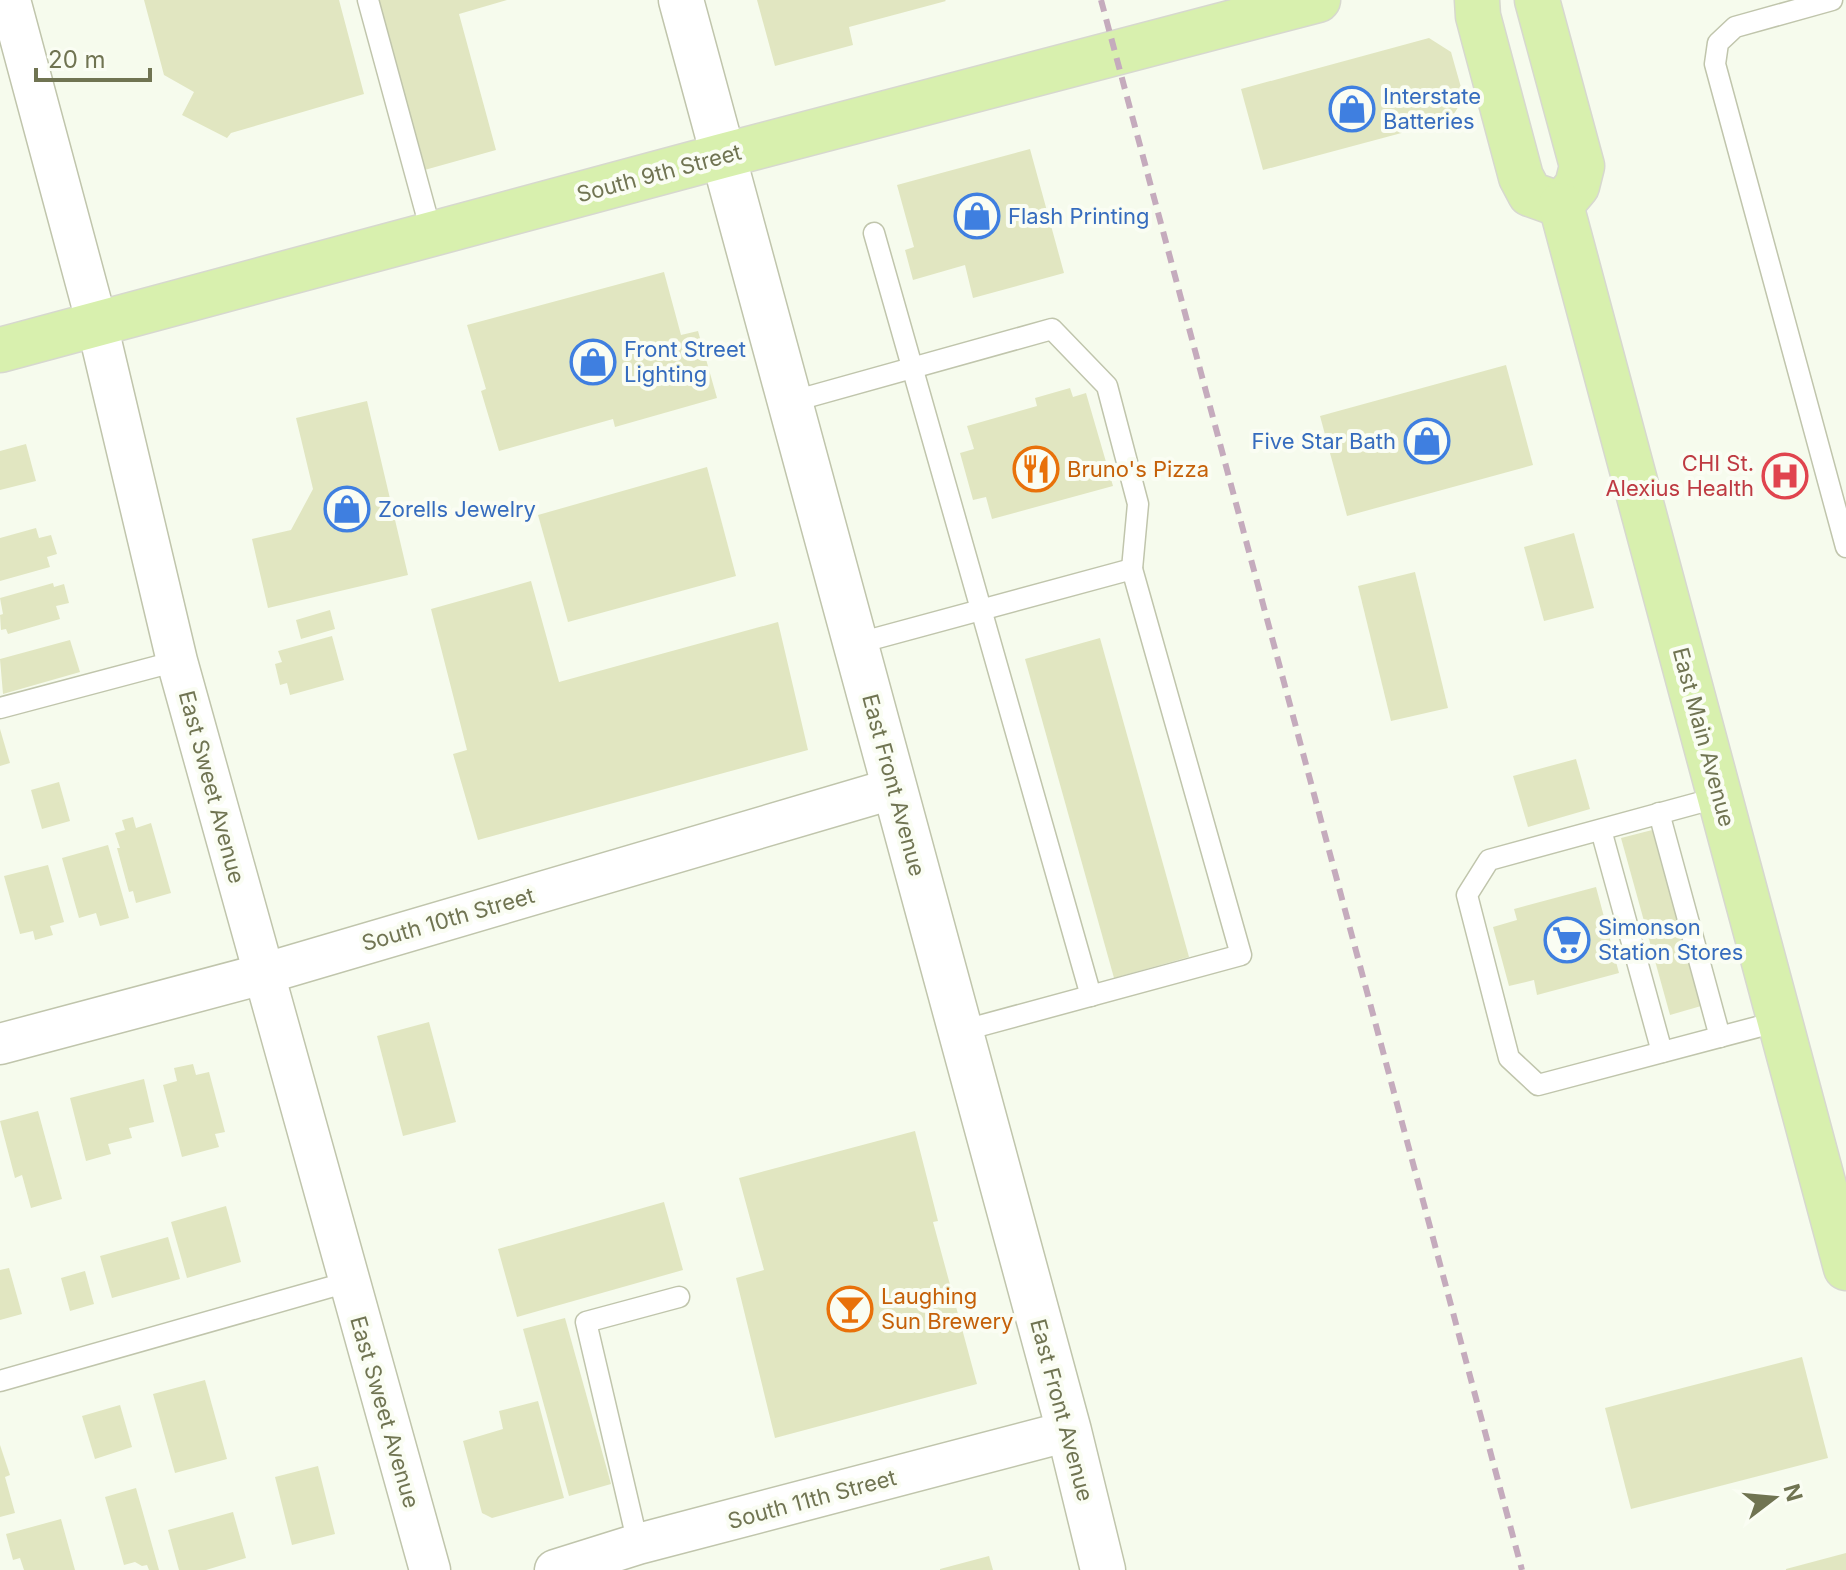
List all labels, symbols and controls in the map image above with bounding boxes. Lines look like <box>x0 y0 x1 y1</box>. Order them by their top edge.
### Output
scale bar <box>36 32 150 82</box>
text: 20 m <box>48 45 106 74</box>
place label: Interstate Batteries <box>1383 83 1481 134</box>
shop icon: Interstate Batteries <box>1328 85 1376 133</box>
street label: South 9th Street <box>574 139 744 207</box>
shop icon: Flash Printing <box>953 192 1001 240</box>
place label: Flash Printing <box>1008 203 1150 229</box>
place label: Front Street Lighting <box>624 336 746 387</box>
shop icon: Front Street Lighting <box>569 338 617 386</box>
shop icon: Five Star Bath <box>1403 417 1451 465</box>
place label: Five Star Bath <box>1252 428 1396 454</box>
restaurant icon: Bruno's Pizza <box>1012 445 1060 493</box>
place label: CHI St. Alexius Health <box>1605 450 1754 501</box>
hospital icon: CHI St. Alexius Health <box>1761 452 1809 500</box>
place label: Bruno's Pizza <box>1067 456 1209 482</box>
shop icon: Zorells Jewelry <box>323 485 371 533</box>
place label: Zorells Jewelry <box>378 496 536 522</box>
street label: East Main Avenue <box>1668 644 1740 830</box>
street label: East Sweet Avenue <box>174 688 250 886</box>
street label: East Front Avenue <box>857 691 931 879</box>
street label: South 10th Street <box>359 882 537 956</box>
place label: Simonson Station Stores <box>1598 914 1743 965</box>
supermarket icon: Simonson Station Stores <box>1543 916 1591 964</box>
place label: Laughing Sun Brewery <box>881 1283 1013 1334</box>
bar icon: Laughing Sun Brewery <box>826 1285 874 1333</box>
street label: East Sweet Avenue <box>345 1313 425 1511</box>
street label: East Front Avenue <box>1025 1316 1099 1504</box>
north arrow <box>1734 1458 1814 1538</box>
street label: South 11th Street <box>725 1464 899 1534</box>
text: N <box>1778 1481 1808 1504</box>

